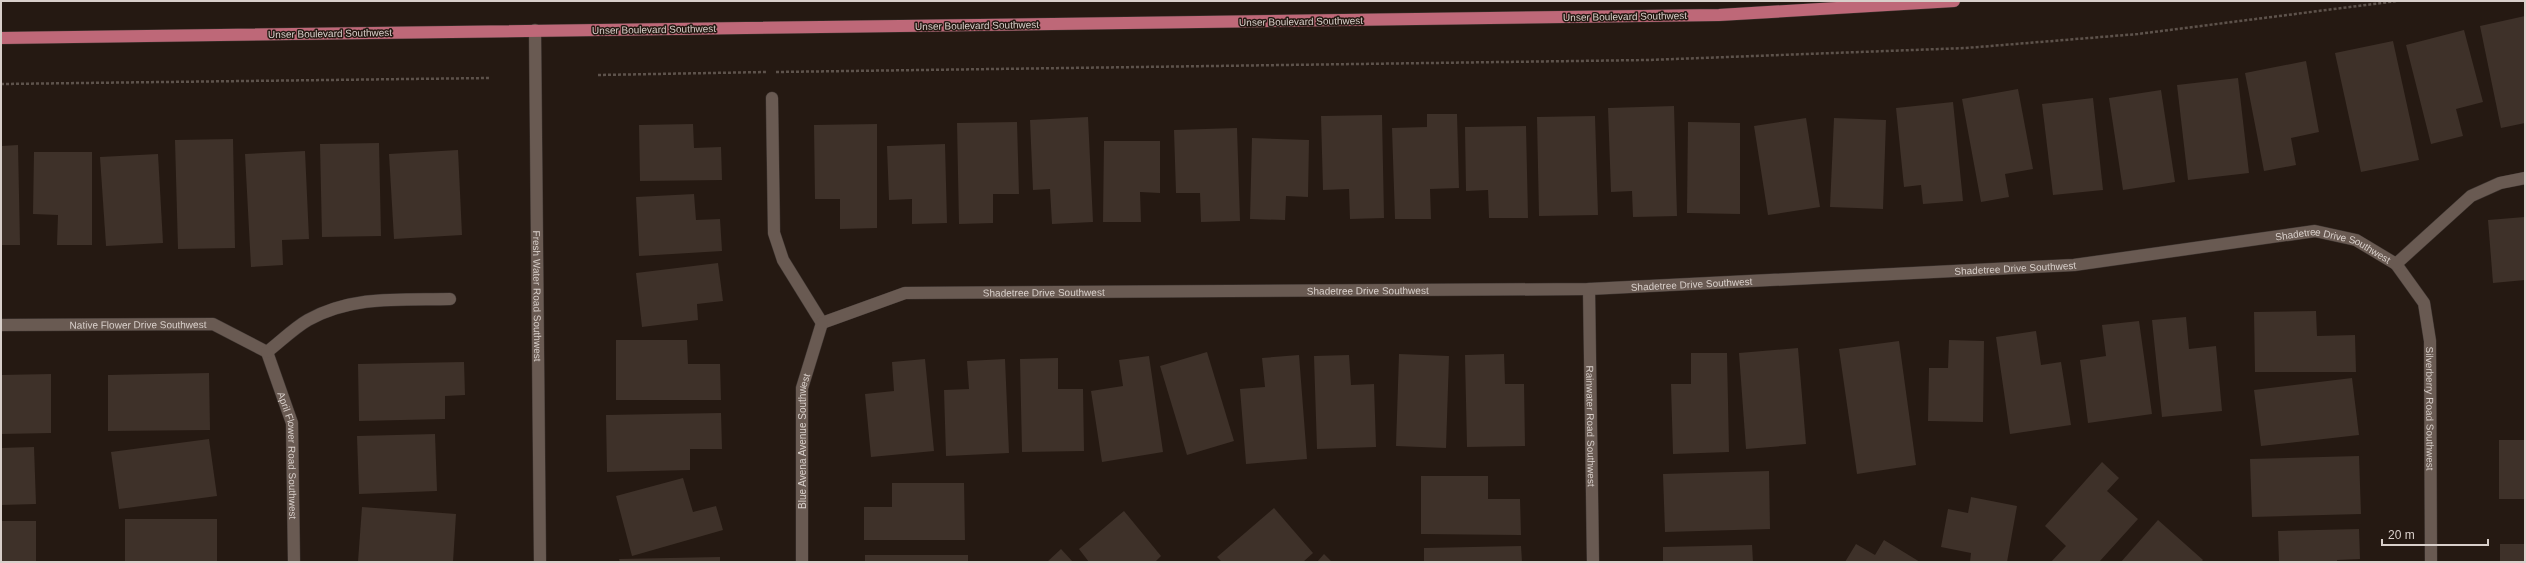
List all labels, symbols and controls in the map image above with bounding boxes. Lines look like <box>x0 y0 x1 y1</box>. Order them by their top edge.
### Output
street label: Unser Boulevard Southwest <box>1563 10 1687 23</box>
street label: Unser Boulevard Southwest <box>1239 15 1363 28</box>
street label: Unser Boulevard Southwest <box>915 19 1039 32</box>
street label: Unser Boulevard Southwest <box>592 23 716 36</box>
street label: Unser Boulevard Southwest <box>268 27 392 40</box>
street label: Shadetree Drive Southwest <box>2275 226 2393 266</box>
street label: Fresh Water Road Southwest <box>531 230 543 362</box>
street label: Shadetree Drive Southwest <box>1954 260 2077 277</box>
street label: Shadetree Drive Southwest <box>1631 276 1753 293</box>
street label: Shadetree Drive Southwest <box>1307 285 1429 297</box>
street label: Shadetree Drive Southwest <box>983 287 1105 299</box>
street label: Native Flower Drive Southwest <box>70 319 207 331</box>
street label: Silverberry Road Southwest <box>2424 346 2436 471</box>
street label: Rainwater Road Southwest <box>1584 365 1597 487</box>
street label: Blue Avena Avenue Southwest <box>797 372 812 509</box>
street label: April Flower Road Southwest <box>275 390 298 520</box>
scale bar <box>2382 521 2488 547</box>
text: 20 m <box>2388 528 2415 542</box>

